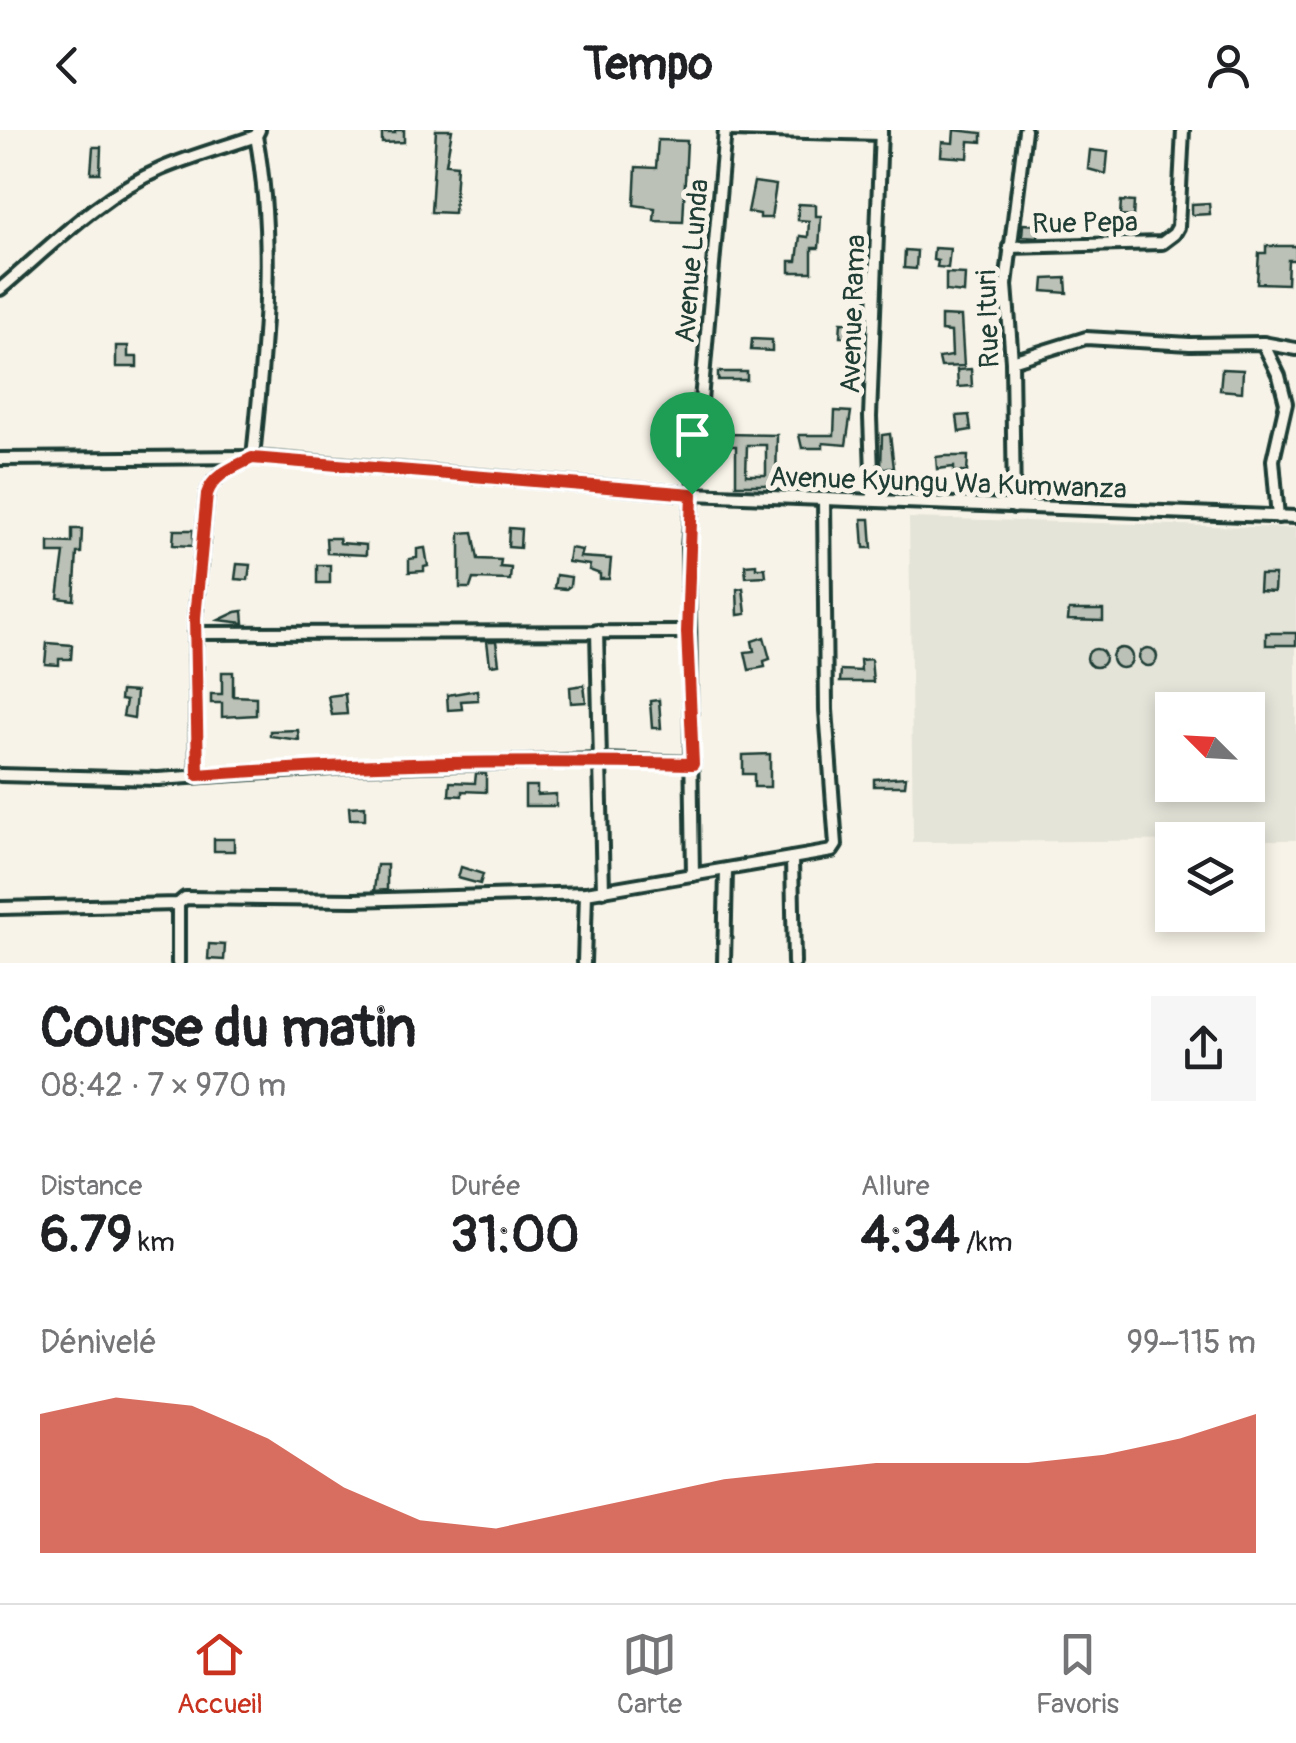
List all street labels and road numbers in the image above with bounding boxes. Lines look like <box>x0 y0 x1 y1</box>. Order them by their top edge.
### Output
street label: Avenue Lunda <box>668 178 717 345</box>
street label: Rue Pepa <box>1032 205 1138 242</box>
street label: Avenue Rama <box>833 234 874 394</box>
street label: Rue Ituri <box>969 269 1008 369</box>
street label: Avenue Kyungu Wa Kumwanza <box>769 460 1127 507</box>

